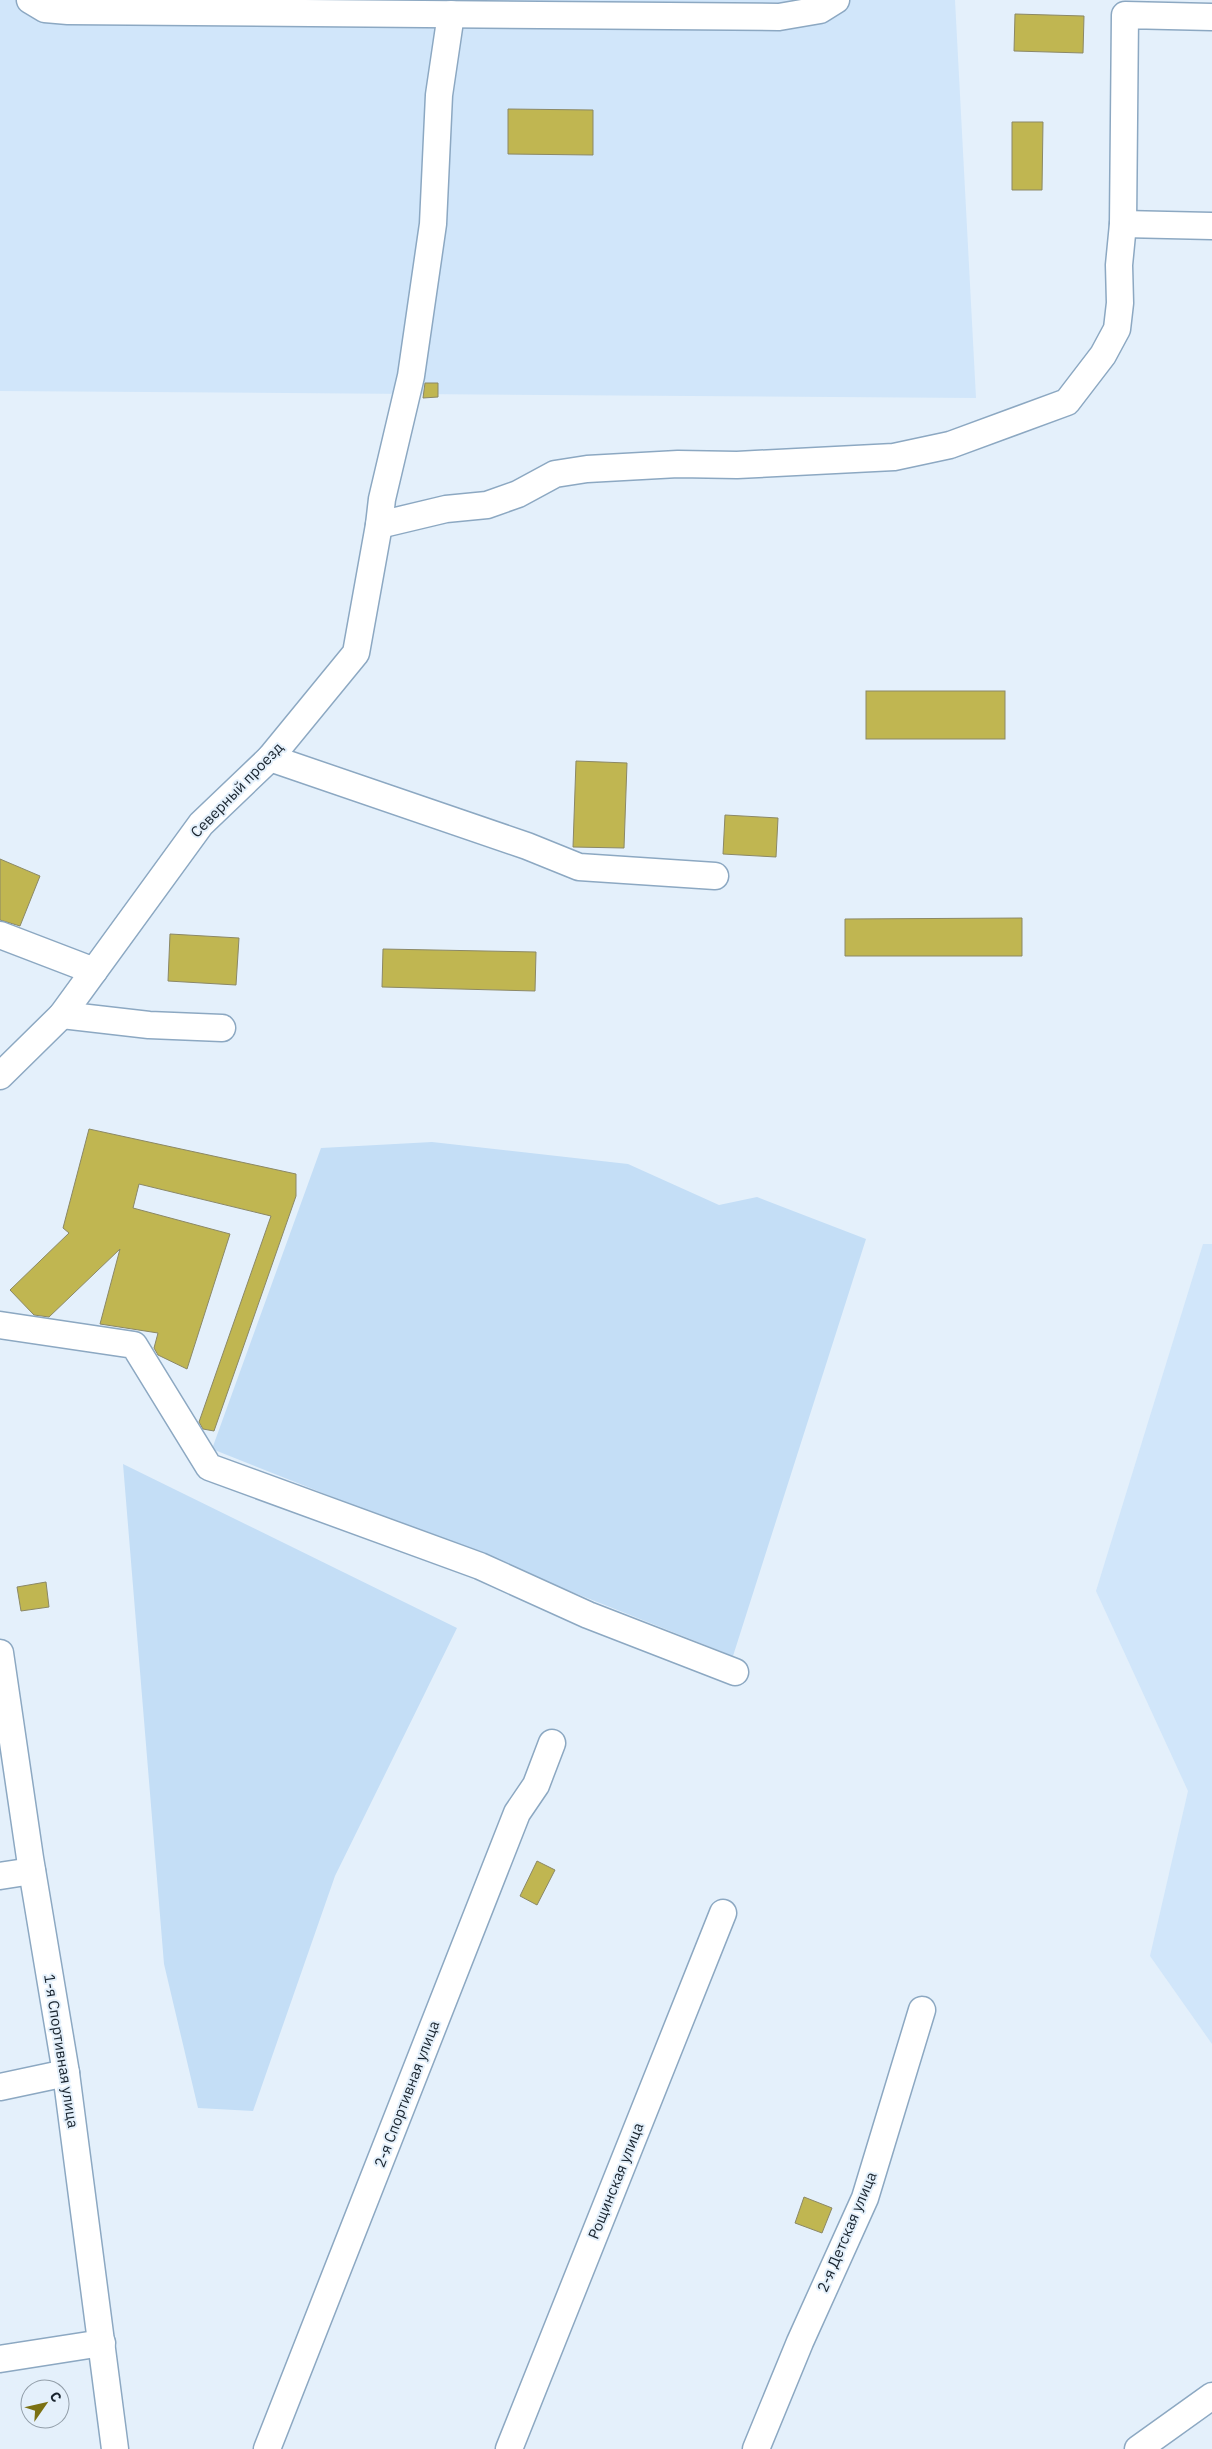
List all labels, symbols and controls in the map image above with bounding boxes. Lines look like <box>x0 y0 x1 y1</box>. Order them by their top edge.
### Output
street label: Северный проезд <box>186 738 287 841</box>
street label: 1-я Спортивная улица <box>40 1973 83 2129</box>
street label: 2-я Спортивная улица <box>370 2018 443 2170</box>
street label: Рощинская улица <box>584 2120 648 2242</box>
street label: 2-я Детская улица <box>813 2169 880 2295</box>
north arrow <box>20 2379 70 2429</box>
text: С <box>46 2388 66 2406</box>

